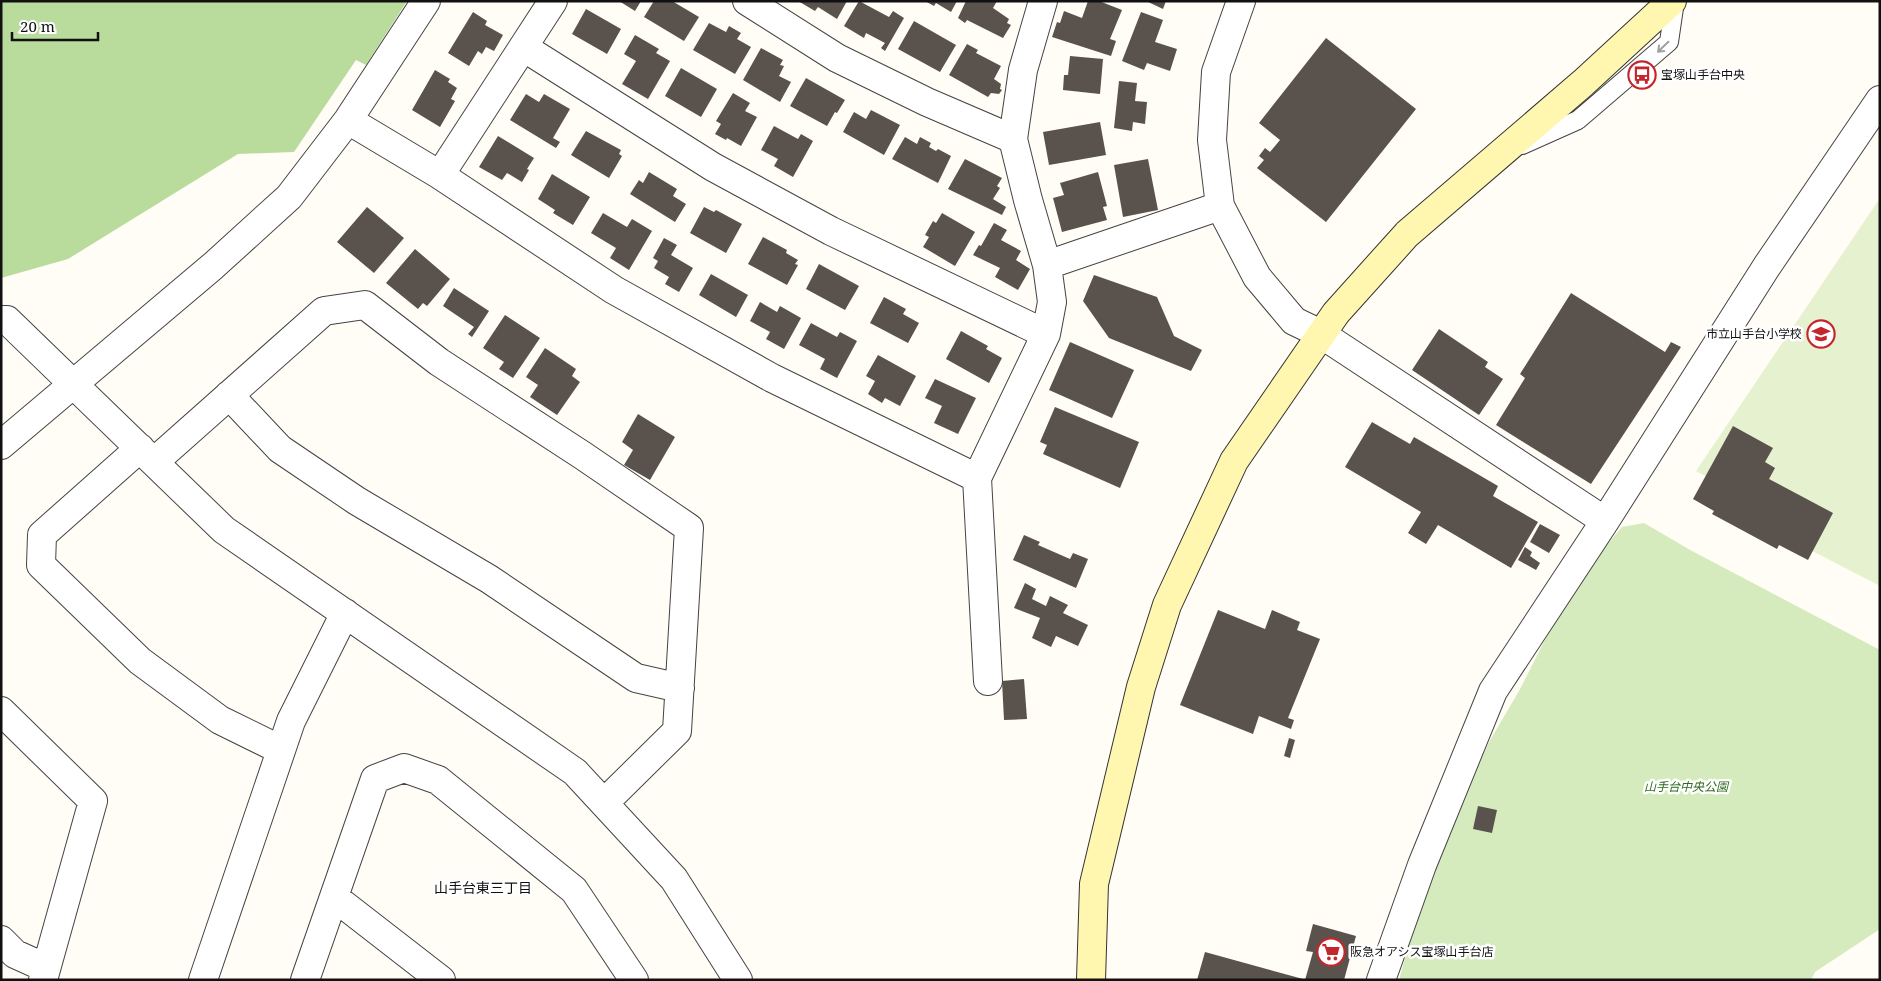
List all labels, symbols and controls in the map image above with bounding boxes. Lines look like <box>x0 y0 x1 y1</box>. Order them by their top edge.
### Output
scale bar <box>12 10 99 42</box>
text: 20 m <box>20 16 55 36</box>
one-way arrow <box>1656 41 1669 53</box>
bus stop icon: 宝塚山手台中央 <box>1627 60 1657 90</box>
place label: 宝塚山手台中央 <box>1661 66 1745 83</box>
school or university icon: 市立山手台小学校 <box>1806 319 1836 349</box>
place label: 市立山手台小学校 <box>1706 325 1802 342</box>
park label: 山手台中央公園 <box>1644 778 1730 795</box>
district label: 山手台東三丁目 <box>434 878 532 897</box>
supermarket icon: 阪急オアシス宝塚山手台店 <box>1316 937 1346 967</box>
place label: 阪急オアシス宝塚山手台店 <box>1350 943 1494 960</box>

